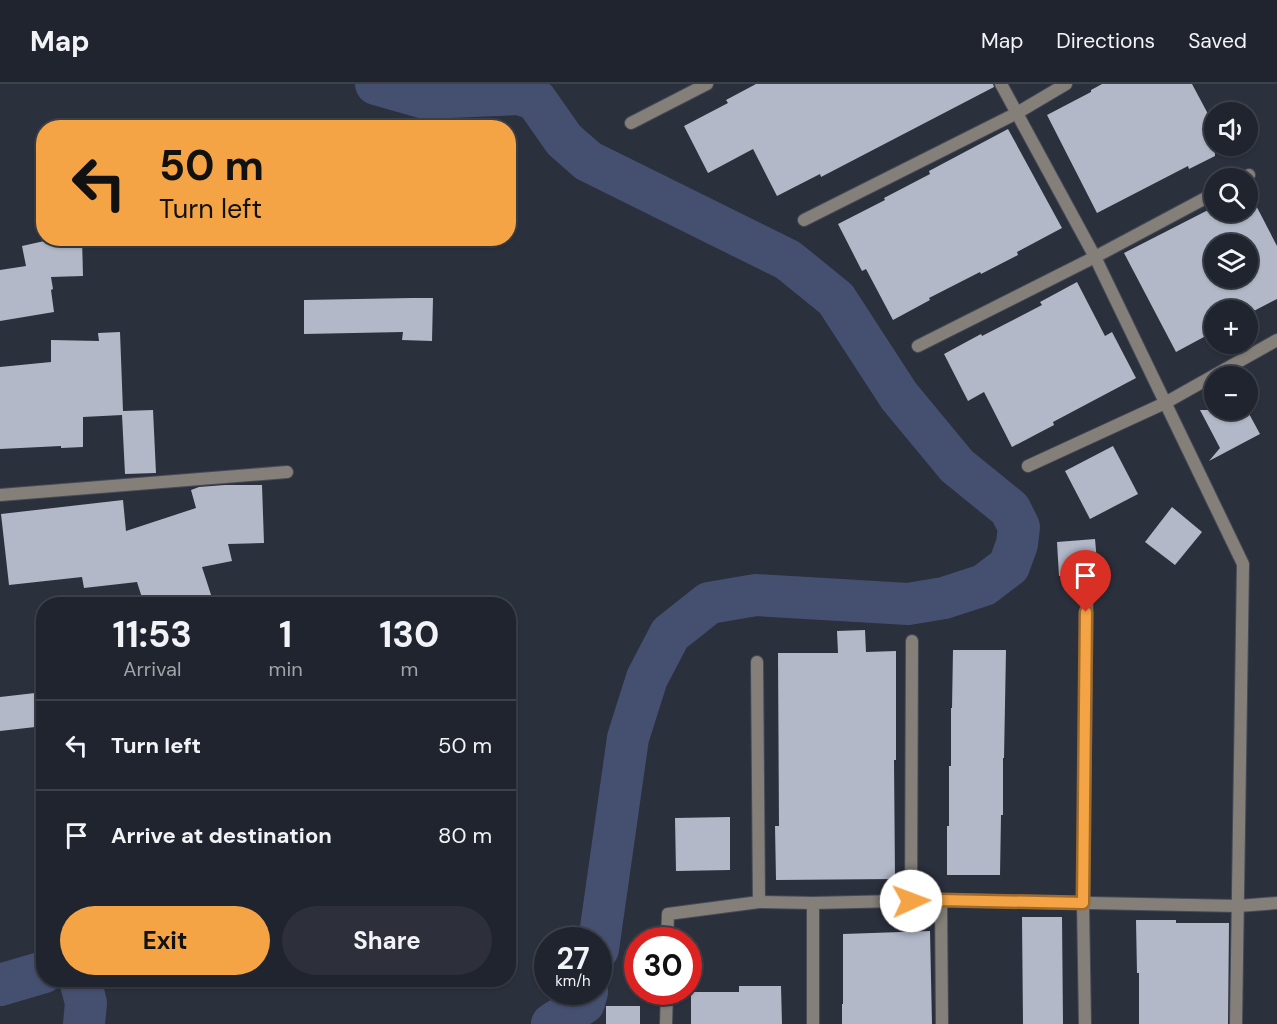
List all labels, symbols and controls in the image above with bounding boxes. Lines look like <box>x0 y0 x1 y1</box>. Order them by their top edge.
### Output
text: Map <box>30 23 90 60</box>
text: Map <box>981 27 1023 55</box>
text: Directions <box>1056 27 1155 55</box>
text: Saved <box>1188 27 1247 55</box>
map controls <box>1204 102 1258 420</box>
button: sound <box>1204 102 1258 156</box>
text: 50 m <box>159 138 264 193</box>
icon: left <box>60 144 138 222</box>
button: search <box>1204 168 1258 222</box>
text: Turn left <box>159 191 262 226</box>
button: layers <box>1204 234 1258 288</box>
button: + <box>1204 300 1258 354</box>
button: − <box>1204 366 1258 420</box>
pin <box>1060 550 1111 612</box>
icon: arrive <box>1069 559 1102 592</box>
text: 11:53 <box>113 611 192 658</box>
text: 1 <box>279 611 292 658</box>
text: 130 <box>379 611 439 658</box>
text: Arrival <box>123 656 181 682</box>
text: min <box>269 656 303 682</box>
text: m <box>400 656 418 682</box>
icon: left <box>60 729 93 762</box>
text: Turn left <box>111 731 201 760</box>
text: 50 m <box>438 731 492 760</box>
icon: arrive <box>60 819 93 852</box>
text: Arrive at destination <box>111 821 332 850</box>
text: 80 m <box>438 821 492 850</box>
position arrow <box>879 869 943 933</box>
button: Exit <box>60 906 270 975</box>
button: Share <box>282 906 492 975</box>
speed limit sign: 30 <box>624 927 702 1005</box>
text: 27 <box>556 939 590 978</box>
text: km/h <box>555 971 591 991</box>

